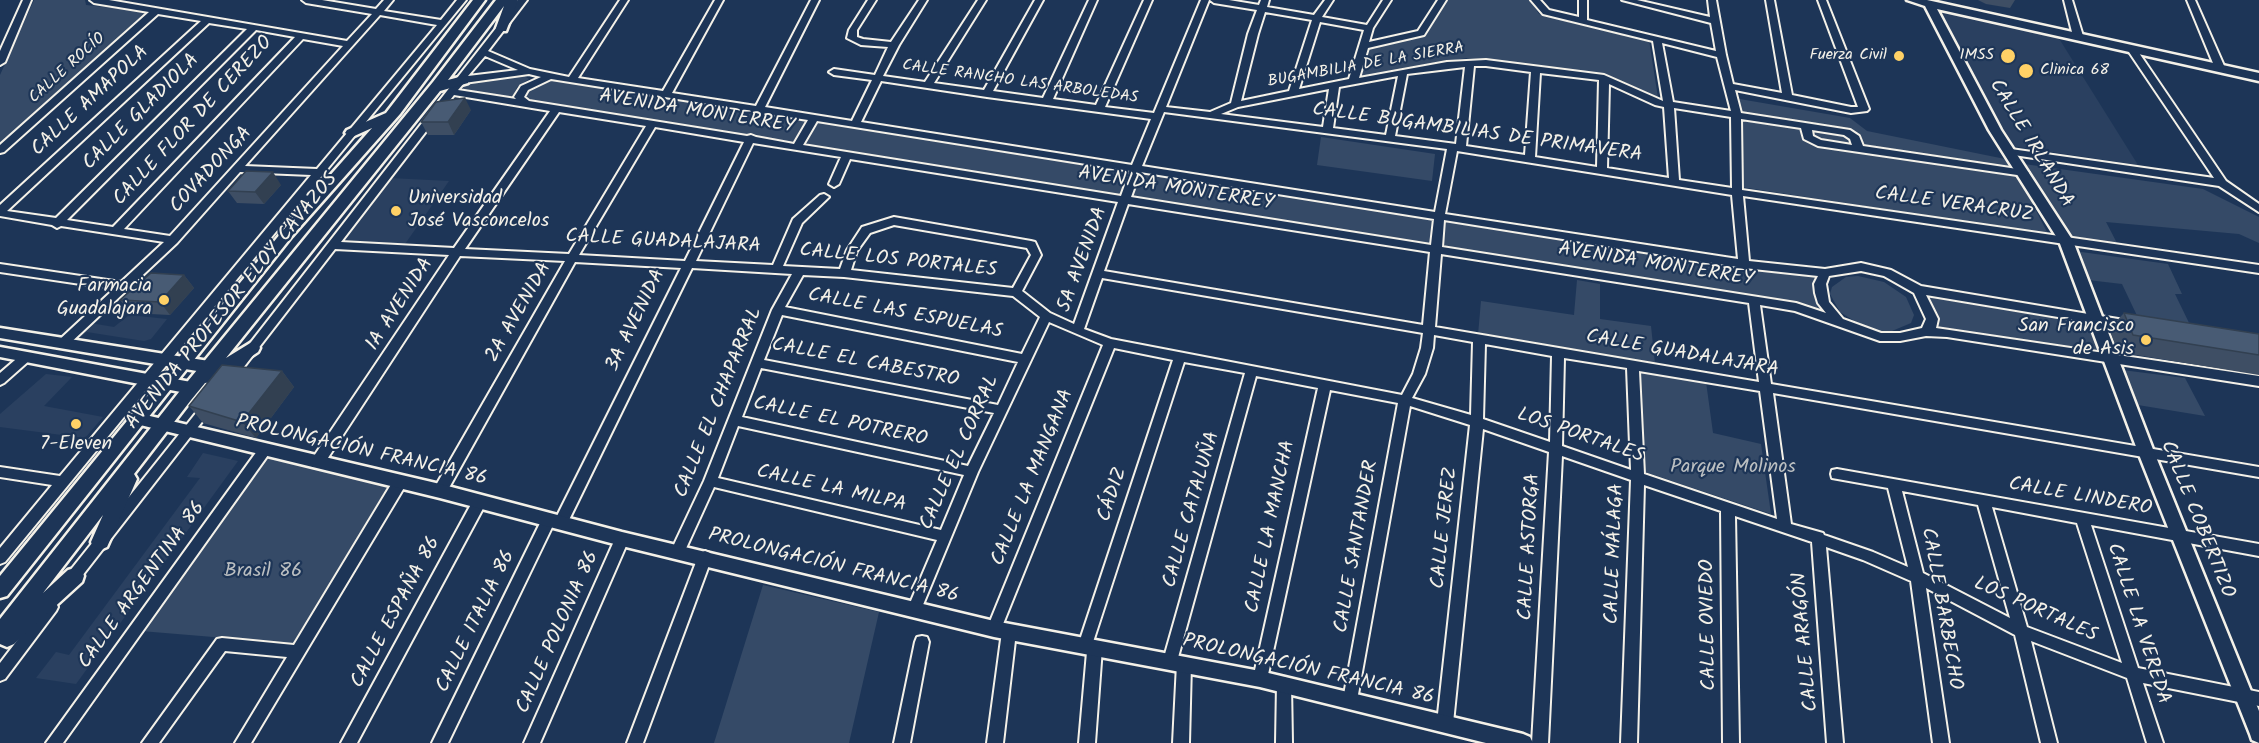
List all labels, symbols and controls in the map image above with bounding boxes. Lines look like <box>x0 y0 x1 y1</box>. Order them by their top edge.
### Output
street label: CALLE ROCÍO <box>26 30 110 108</box>
street label: CALLE FLOR DE CEREZO <box>109 32 279 212</box>
street label: BUGAMBILIA DE LA SIERRA <box>1266 39 1466 93</box>
street label: CALLE AMAPOLA <box>27 41 155 163</box>
place label: Fuerza Civil <box>1810 46 1887 66</box>
place label: IMSS <box>1959 46 1994 66</box>
marker: IMSS <box>1999 47 2017 65</box>
marker: Fuerza Civil <box>1892 49 1906 63</box>
street label: CALLE GLADIOLA <box>79 50 205 176</box>
street label: CALLE RANCHO LAS ARBOLEDAS <box>901 57 1139 109</box>
place label: Clinica 68 <box>2040 61 2109 81</box>
marker: Clinica 68 <box>2017 62 2035 80</box>
street label: CALLE IRLANDA <box>1982 76 2078 212</box>
street label: AVENIDA MONTERREY <box>597 86 797 140</box>
street label: CALLE BUGAMBILIAS DE PRIMAVERA <box>1310 99 1644 169</box>
street label: COVADONGA <box>166 123 258 219</box>
street label: AVENIDA MONTERREY <box>1076 163 1276 217</box>
street label: AVENIDA PROFESOR ELOY CAVAZOS <box>122 169 344 435</box>
street label: CALLE VERACRUZ <box>1873 183 2035 229</box>
place label: Universidad José Vasconcelos <box>408 188 549 235</box>
marker: Universidad José Vasconcelos <box>389 204 403 218</box>
street label: 5A AVENIDA <box>1054 204 1114 316</box>
street label: CALLE GUADALAJARA <box>565 226 761 260</box>
street label: AVENIDA MONTERREY <box>1556 239 1756 293</box>
street label: CALLE LOS PORTALES <box>798 240 998 284</box>
street label: 1A AVENIDA <box>362 254 440 356</box>
street label: 2A AVENIDA <box>482 259 558 367</box>
street label: 3A AVENIDA <box>602 266 672 376</box>
place label: Farmacia Guadalajara <box>57 276 152 323</box>
street label: CALLE LAS ESPUELAS <box>806 284 1004 346</box>
marker: Farmacia Guadalajara <box>157 293 171 307</box>
street label: CALLE EL CHAPARRAL <box>671 304 769 502</box>
place label: San Francisco de Asis <box>2018 316 2134 363</box>
street label: CALLE GUADALAJARA <box>1584 326 1780 384</box>
marker: San Francisco de Asis <box>2139 333 2153 347</box>
street label: CALLE EL CABESTRO <box>769 334 961 394</box>
street label: CALLE EL CORRAL <box>916 372 1006 534</box>
street label: CALLE LA MANGANA <box>988 386 1080 570</box>
street label: CALLE EL POTRERO <box>751 393 929 453</box>
street label: LOS PORTALES <box>1513 404 1647 470</box>
street label: PROLONGACIÓN FRANCIA 86 <box>233 411 489 493</box>
marker: 7-Eleven <box>69 417 83 431</box>
street label: CALLE CATALUÑA <box>1159 429 1227 591</box>
place label: 7-Eleven <box>40 434 112 458</box>
street label: CALLE COBERTIZO <box>2153 438 2239 602</box>
street label: CALLE LA MANCHA <box>1242 439 1302 615</box>
park label: Parque Molinos <box>1670 457 1796 481</box>
street label: CALLE SANTANDER <box>1331 459 1385 635</box>
street label: CALLE LA MILPA <box>754 461 908 519</box>
street label: CÁDIZ <box>1094 465 1134 525</box>
street label: CALLE JEREZ <box>1428 466 1464 590</box>
street label: CALLE ASTORGA <box>1515 473 1547 621</box>
street label: CALLE LINDERO <box>2007 474 2153 522</box>
street label: CALLE MÁLAGA <box>1602 483 1630 625</box>
street label: CALLE ARGENTINA 86 <box>74 498 212 674</box>
street label: PROLONGACIÓN FRANCIA 86 <box>705 524 961 610</box>
street label: CALLE BARBECHO <box>1914 526 1966 692</box>
street label: CALLE ESPAÑA 86 <box>347 533 447 693</box>
street label: CALLE LA VEREDA <box>2100 541 2174 707</box>
street label: CALLE ITALIA 86 <box>432 547 522 697</box>
street label: CALLE POLONIA 86 <box>512 548 606 718</box>
street label: CALLE OVIEDO <box>1697 559 1723 691</box>
park label: Brasil 86 <box>224 561 302 585</box>
street label: CALLE ARAGÓN <box>1789 571 1825 713</box>
street label: LOS PORTALES <box>1969 573 2101 649</box>
street label: PROLONGACIÓN FRANCIA 86 <box>1180 630 1436 712</box>

